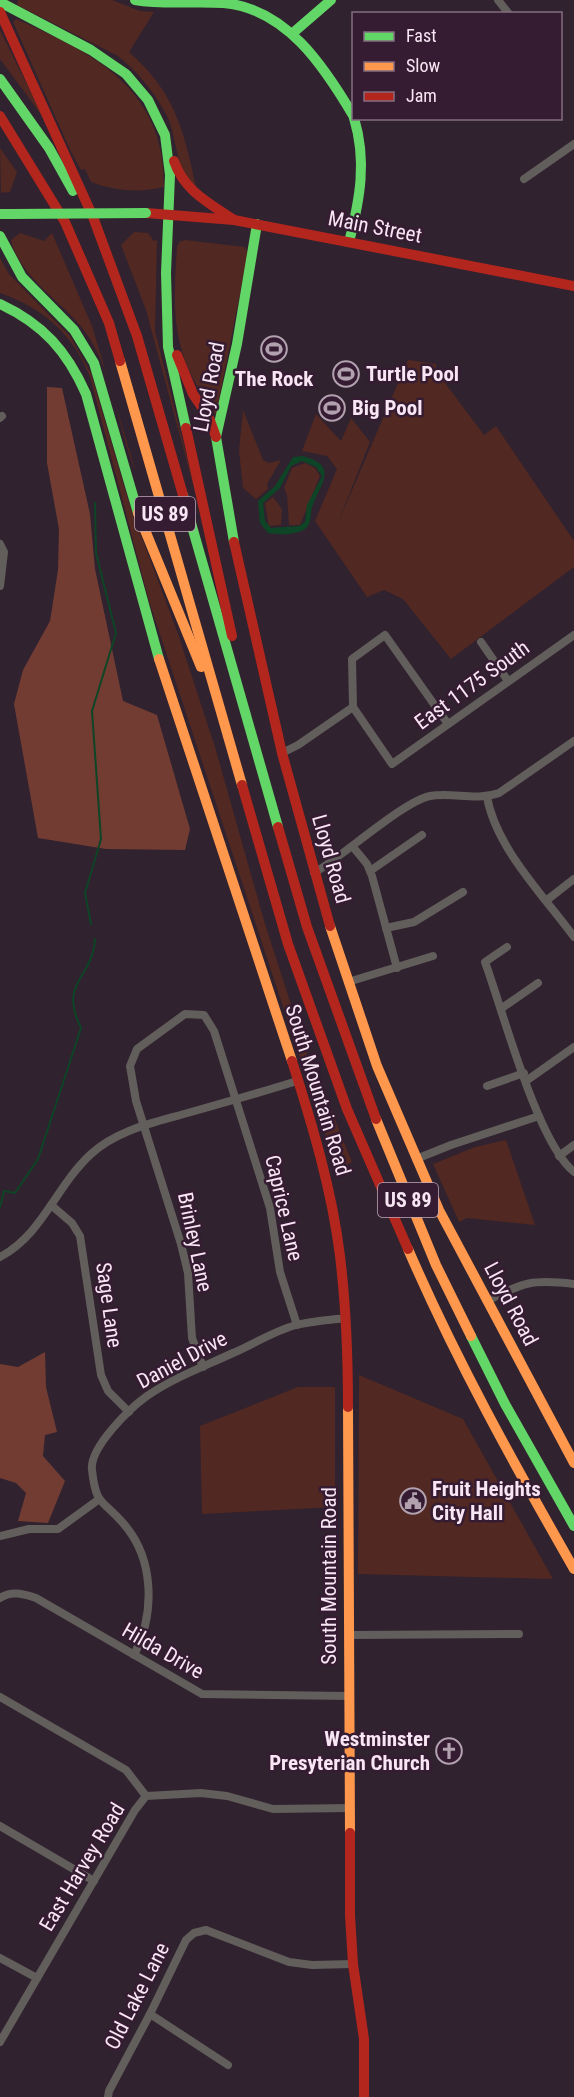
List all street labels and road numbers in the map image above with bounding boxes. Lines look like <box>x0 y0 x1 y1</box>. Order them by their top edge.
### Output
street label: Main Street <box>326 206 424 248</box>
street label: Lloyd Road <box>189 340 229 434</box>
road number: US 89 <box>135 497 195 531</box>
street label: East 1175 South <box>410 636 534 734</box>
street label: Lloyd Road <box>307 812 355 906</box>
street label: South Mountain Road <box>281 1002 355 1178</box>
street label: Caprice Lane <box>260 1153 308 1263</box>
road number: US 89 <box>378 1183 438 1217</box>
street label: Brinley Lane <box>173 1190 217 1294</box>
street label: Lloyd Road <box>479 1258 543 1350</box>
street label: Sage Lane <box>91 1261 127 1349</box>
street label: Daniel Drive <box>133 1326 231 1394</box>
street label: South Mountain Road <box>317 1487 341 1665</box>
street label: Hilda Drive <box>118 1618 208 1684</box>
street label: East Harvey Road <box>34 1799 130 1935</box>
street label: Old Lake Lane <box>100 1938 174 2053</box>

